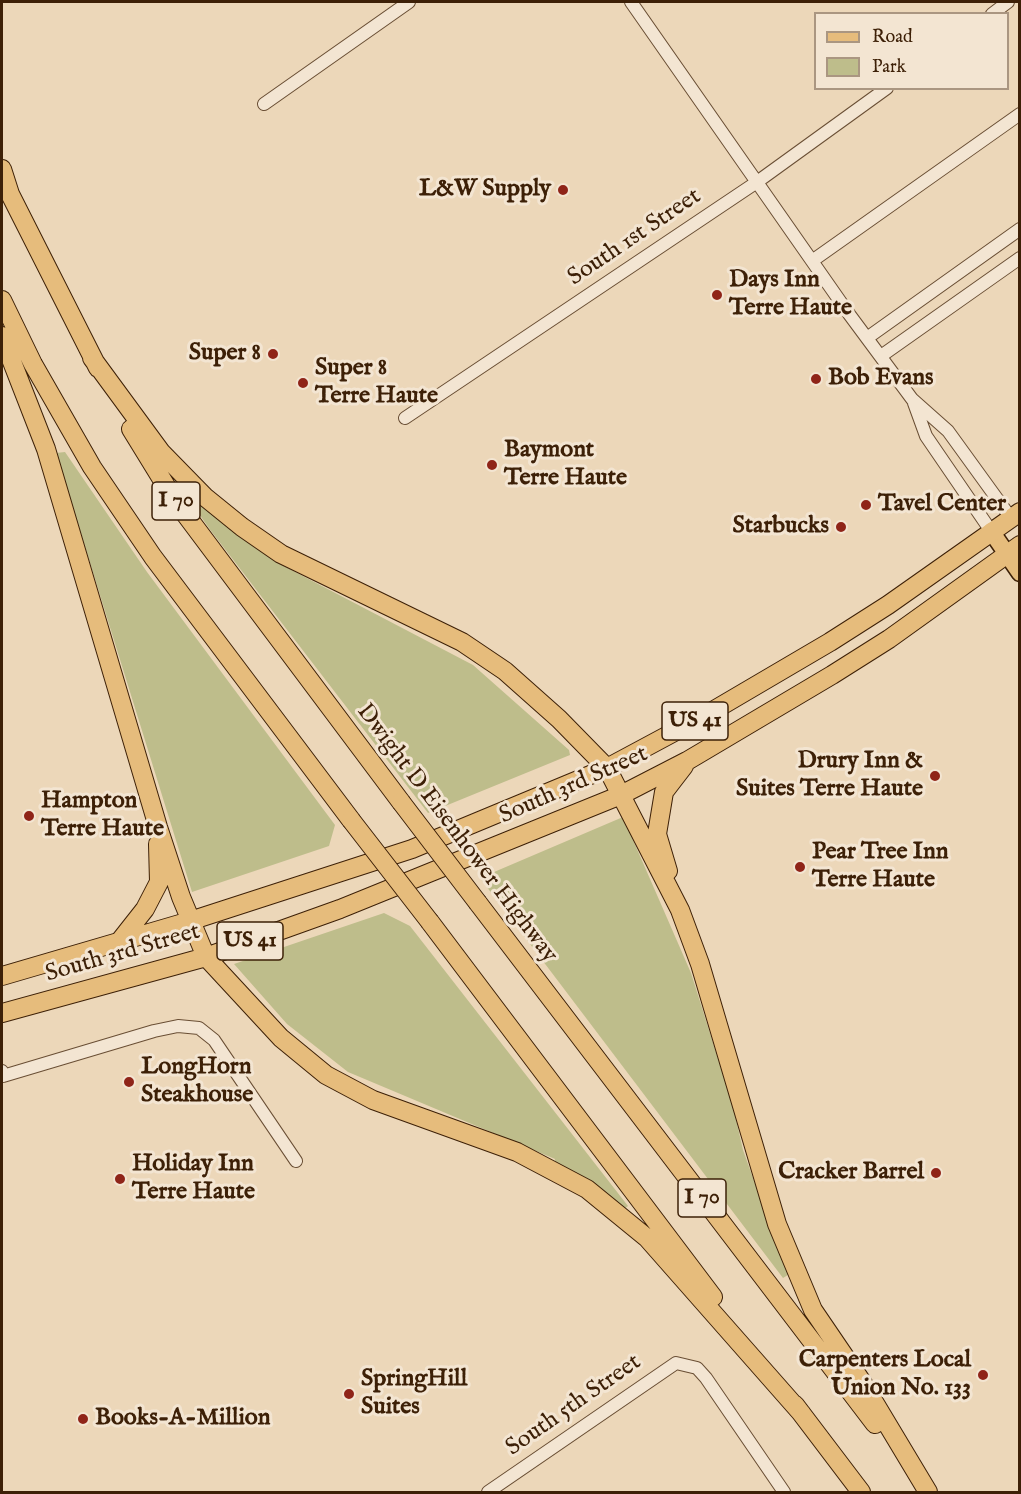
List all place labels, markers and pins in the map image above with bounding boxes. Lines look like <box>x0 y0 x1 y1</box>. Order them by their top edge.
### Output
place label: L&W Supply <box>419 176 551 204</box>
marker: L&W Supply <box>556 183 570 197</box>
place label: Days Inn Terre Haute <box>729 267 852 323</box>
marker: Days Inn Terre Haute <box>710 288 724 302</box>
place label: Super 8 <box>189 340 261 368</box>
marker: Super 8 <box>266 347 280 361</box>
place label: Super 8 Terre Haute <box>315 355 438 411</box>
place label: Bob Evans <box>828 365 933 393</box>
marker: Bob Evans <box>809 372 823 386</box>
marker: Super 8 Terre Haute <box>296 376 310 390</box>
place label: Baymont Terre Haute <box>504 437 627 493</box>
marker: Baymont Terre Haute <box>485 458 499 472</box>
place label: Tavel Center <box>878 491 1006 519</box>
marker: Tavel Center <box>859 498 873 512</box>
place label: Starbucks <box>733 513 829 541</box>
marker: Starbucks <box>834 520 848 534</box>
place label: Drury Inn & Suites Terre Haute <box>736 748 923 804</box>
marker: Drury Inn & Suites Terre Haute <box>928 769 942 783</box>
place label: Hampton Terre Haute <box>41 788 164 844</box>
marker: Hampton Terre Haute <box>22 809 36 823</box>
place label: Pear Tree Inn Terre Haute <box>812 839 949 895</box>
marker: Pear Tree Inn Terre Haute <box>793 860 807 874</box>
place label: LongHorn Steakhouse <box>141 1054 253 1110</box>
marker: LongHorn Steakhouse <box>122 1075 136 1089</box>
place label: Holiday Inn Terre Haute <box>132 1151 255 1207</box>
place label: Cracker Barrel <box>778 1159 924 1187</box>
marker: Cracker Barrel <box>929 1166 943 1180</box>
marker: Holiday Inn Terre Haute <box>113 1172 127 1186</box>
place label: Carpenters Local Union No. 133 <box>799 1347 971 1403</box>
place label: SpringHill Suites <box>361 1366 467 1422</box>
marker: Carpenters Local Union No. 133 <box>976 1368 990 1382</box>
marker: SpringHill Suites <box>342 1387 356 1401</box>
place label: Books-A-Million <box>95 1405 271 1433</box>
marker: Books-A-Million <box>76 1412 90 1426</box>

